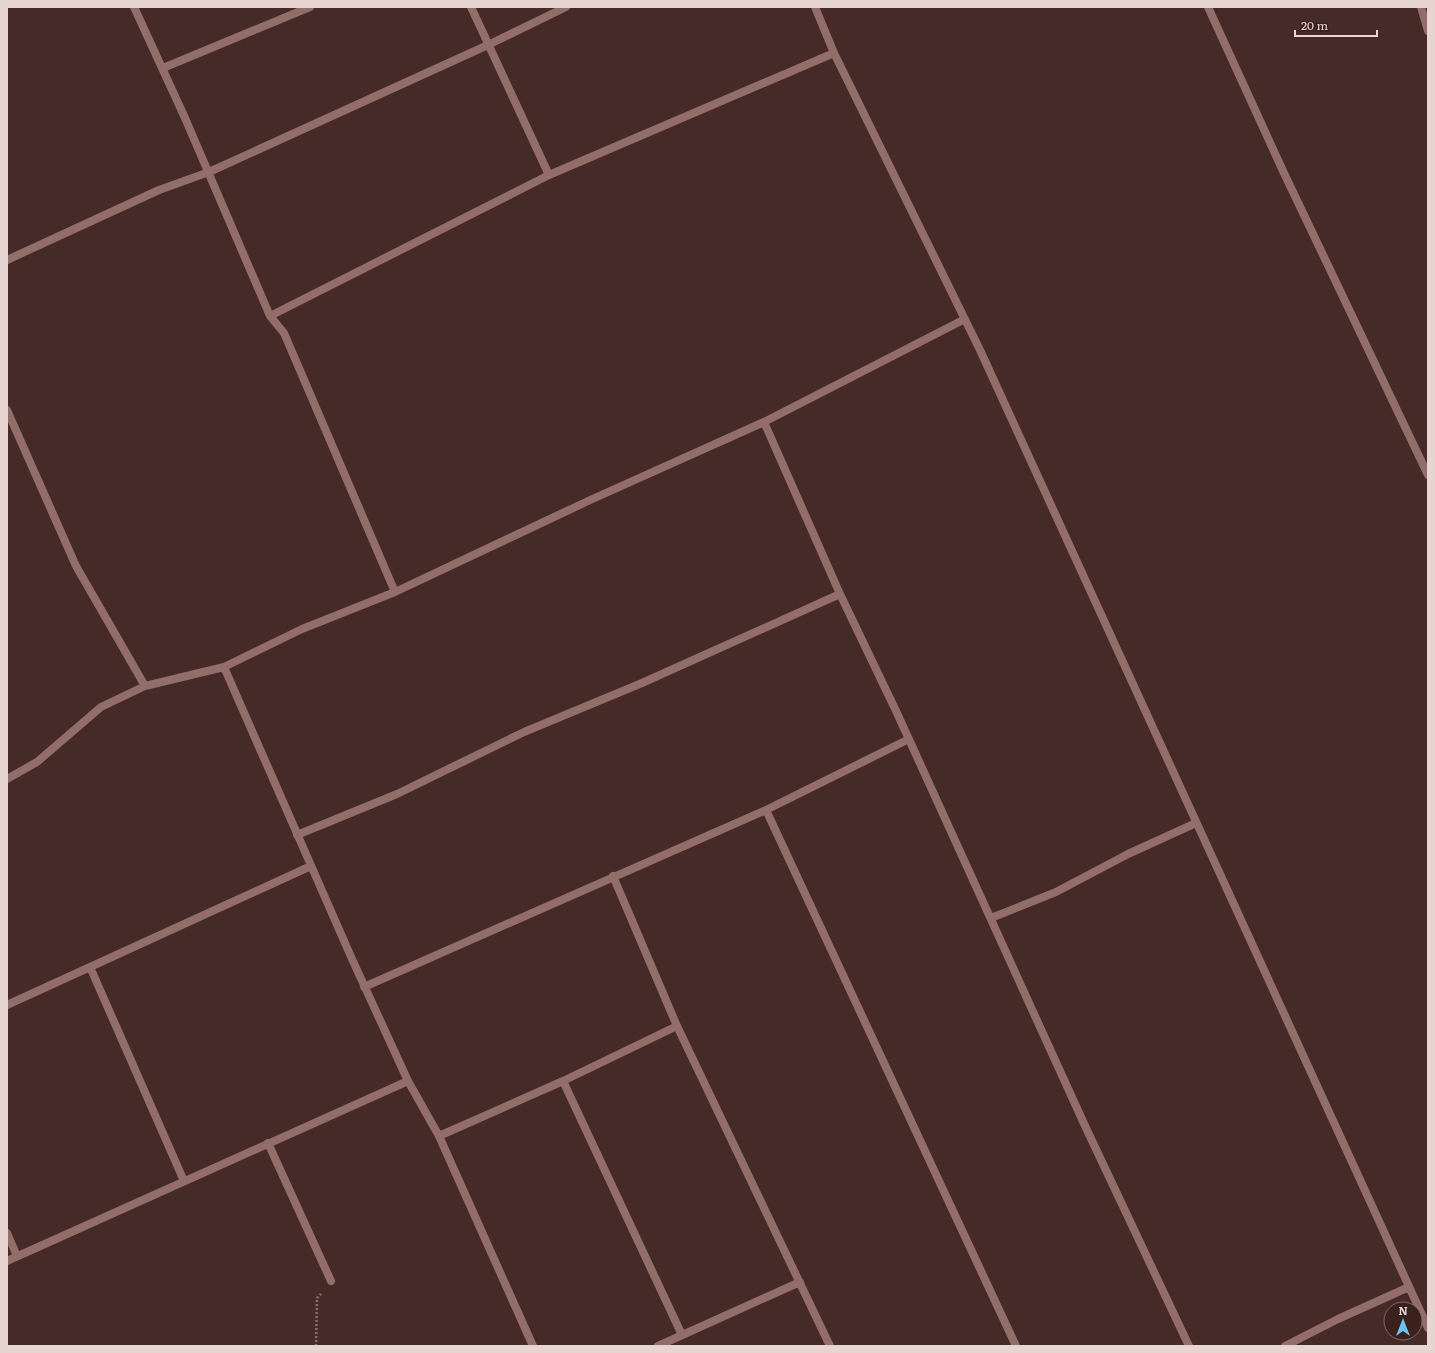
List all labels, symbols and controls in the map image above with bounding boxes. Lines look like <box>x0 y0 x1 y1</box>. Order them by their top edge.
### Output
scale bar <box>1295 12 1377 38</box>
text: 20 m <box>1301 16 1328 34</box>
north arrow <box>1383 1301 1423 1341</box>
text: N <box>1398 1302 1408 1318</box>

